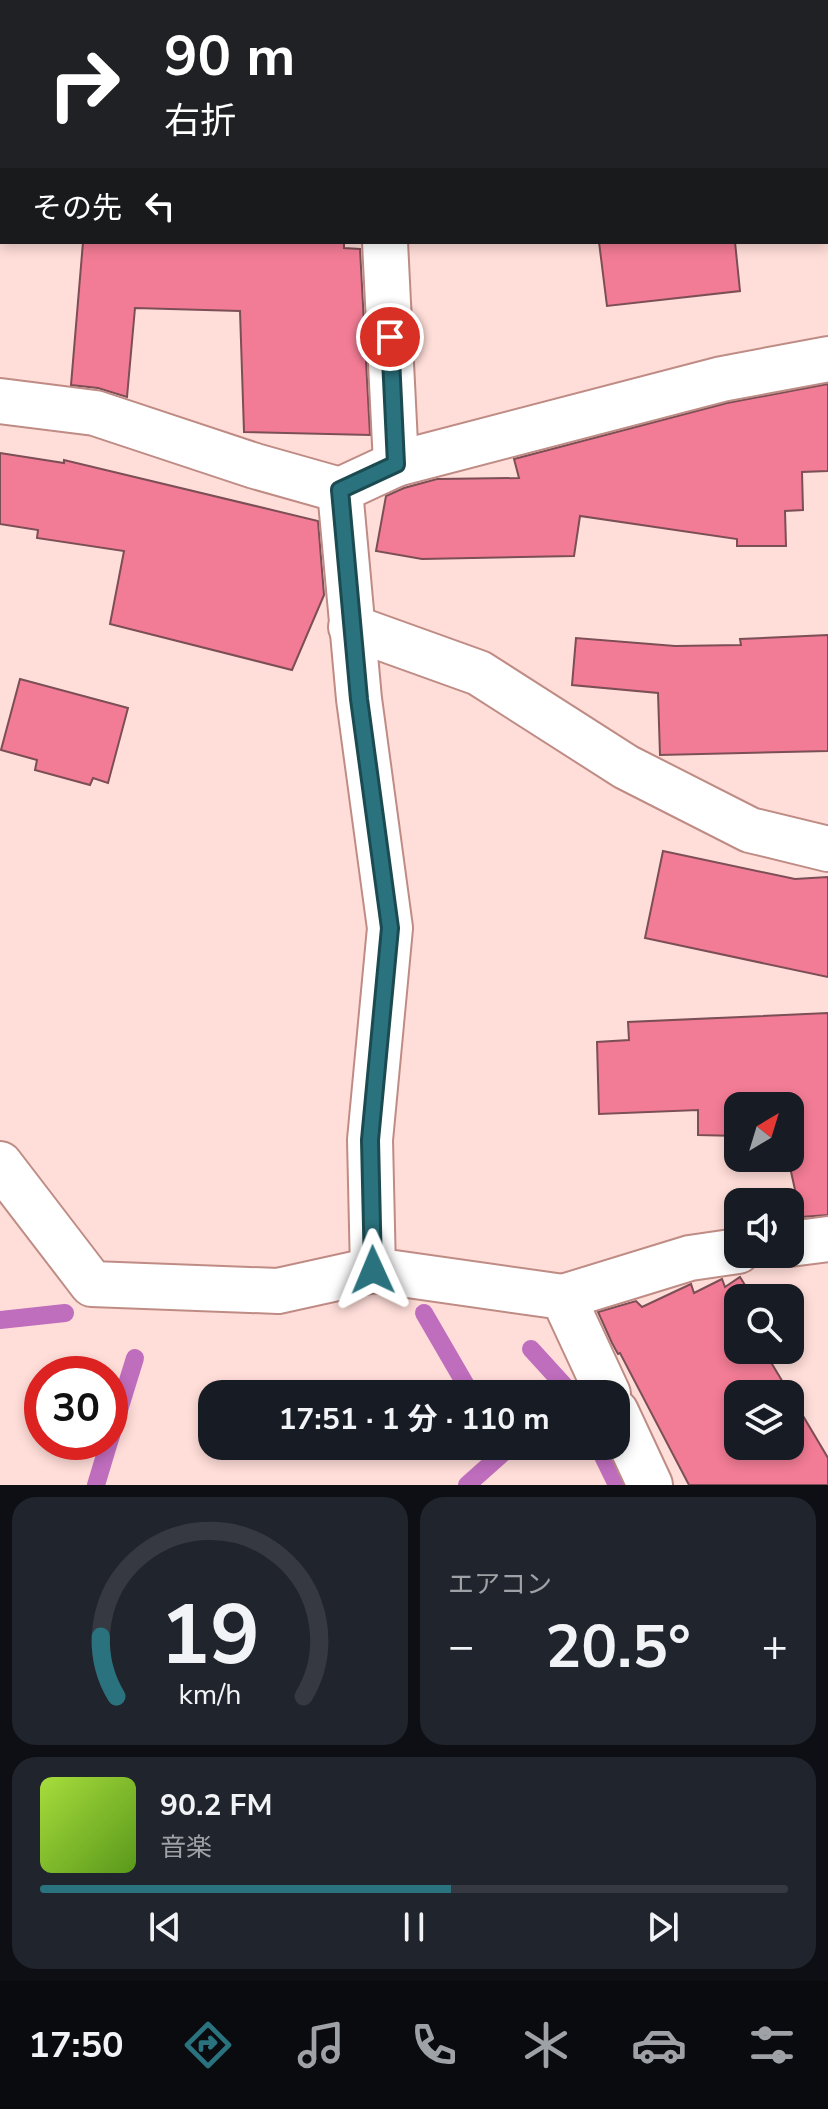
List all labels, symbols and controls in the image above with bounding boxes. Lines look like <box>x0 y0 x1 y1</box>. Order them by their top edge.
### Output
text: 90 m <box>164 18 295 95</box>
icon: right <box>32 32 136 136</box>
text: 右折 <box>164 97 236 146</box>
icon: left <box>138 184 182 228</box>
text: その先 <box>32 188 122 229</box>
pin <box>356 303 424 371</box>
icon: arrive <box>368 315 412 359</box>
north arrow <box>724 1092 804 1172</box>
map controls <box>724 1092 804 1460</box>
button: sound <box>724 1188 804 1268</box>
position arrow <box>331 1228 415 1312</box>
button: search <box>724 1284 804 1364</box>
speed limit sign: 30 <box>24 1356 128 1460</box>
button: layers <box>724 1380 804 1460</box>
text: 17:51 · 1 分 · 110 m <box>278 1399 550 1440</box>
text: エアコン <box>448 1567 552 1602</box>
text: 19 <box>160 1579 260 1692</box>
text: 20.5° <box>545 1606 691 1688</box>
text: − <box>448 1617 474 1677</box>
text: + <box>762 1617 788 1677</box>
text: km/h <box>179 1675 241 1714</box>
text: 90.2 FM <box>160 1785 272 1826</box>
text: 音楽 <box>160 1830 212 1865</box>
icon: previous <box>143 1905 187 1949</box>
icon: pause <box>392 1905 436 1949</box>
icon: next <box>641 1905 685 1949</box>
icon: directions <box>180 2017 236 2073</box>
icon: music <box>293 2017 349 2073</box>
icon: phone <box>406 2017 462 2073</box>
icon: climate <box>518 2017 574 2073</box>
icon: car <box>631 2017 687 2073</box>
icon: filters <box>744 2017 800 2073</box>
text: 17:50 <box>28 2021 124 2070</box>

